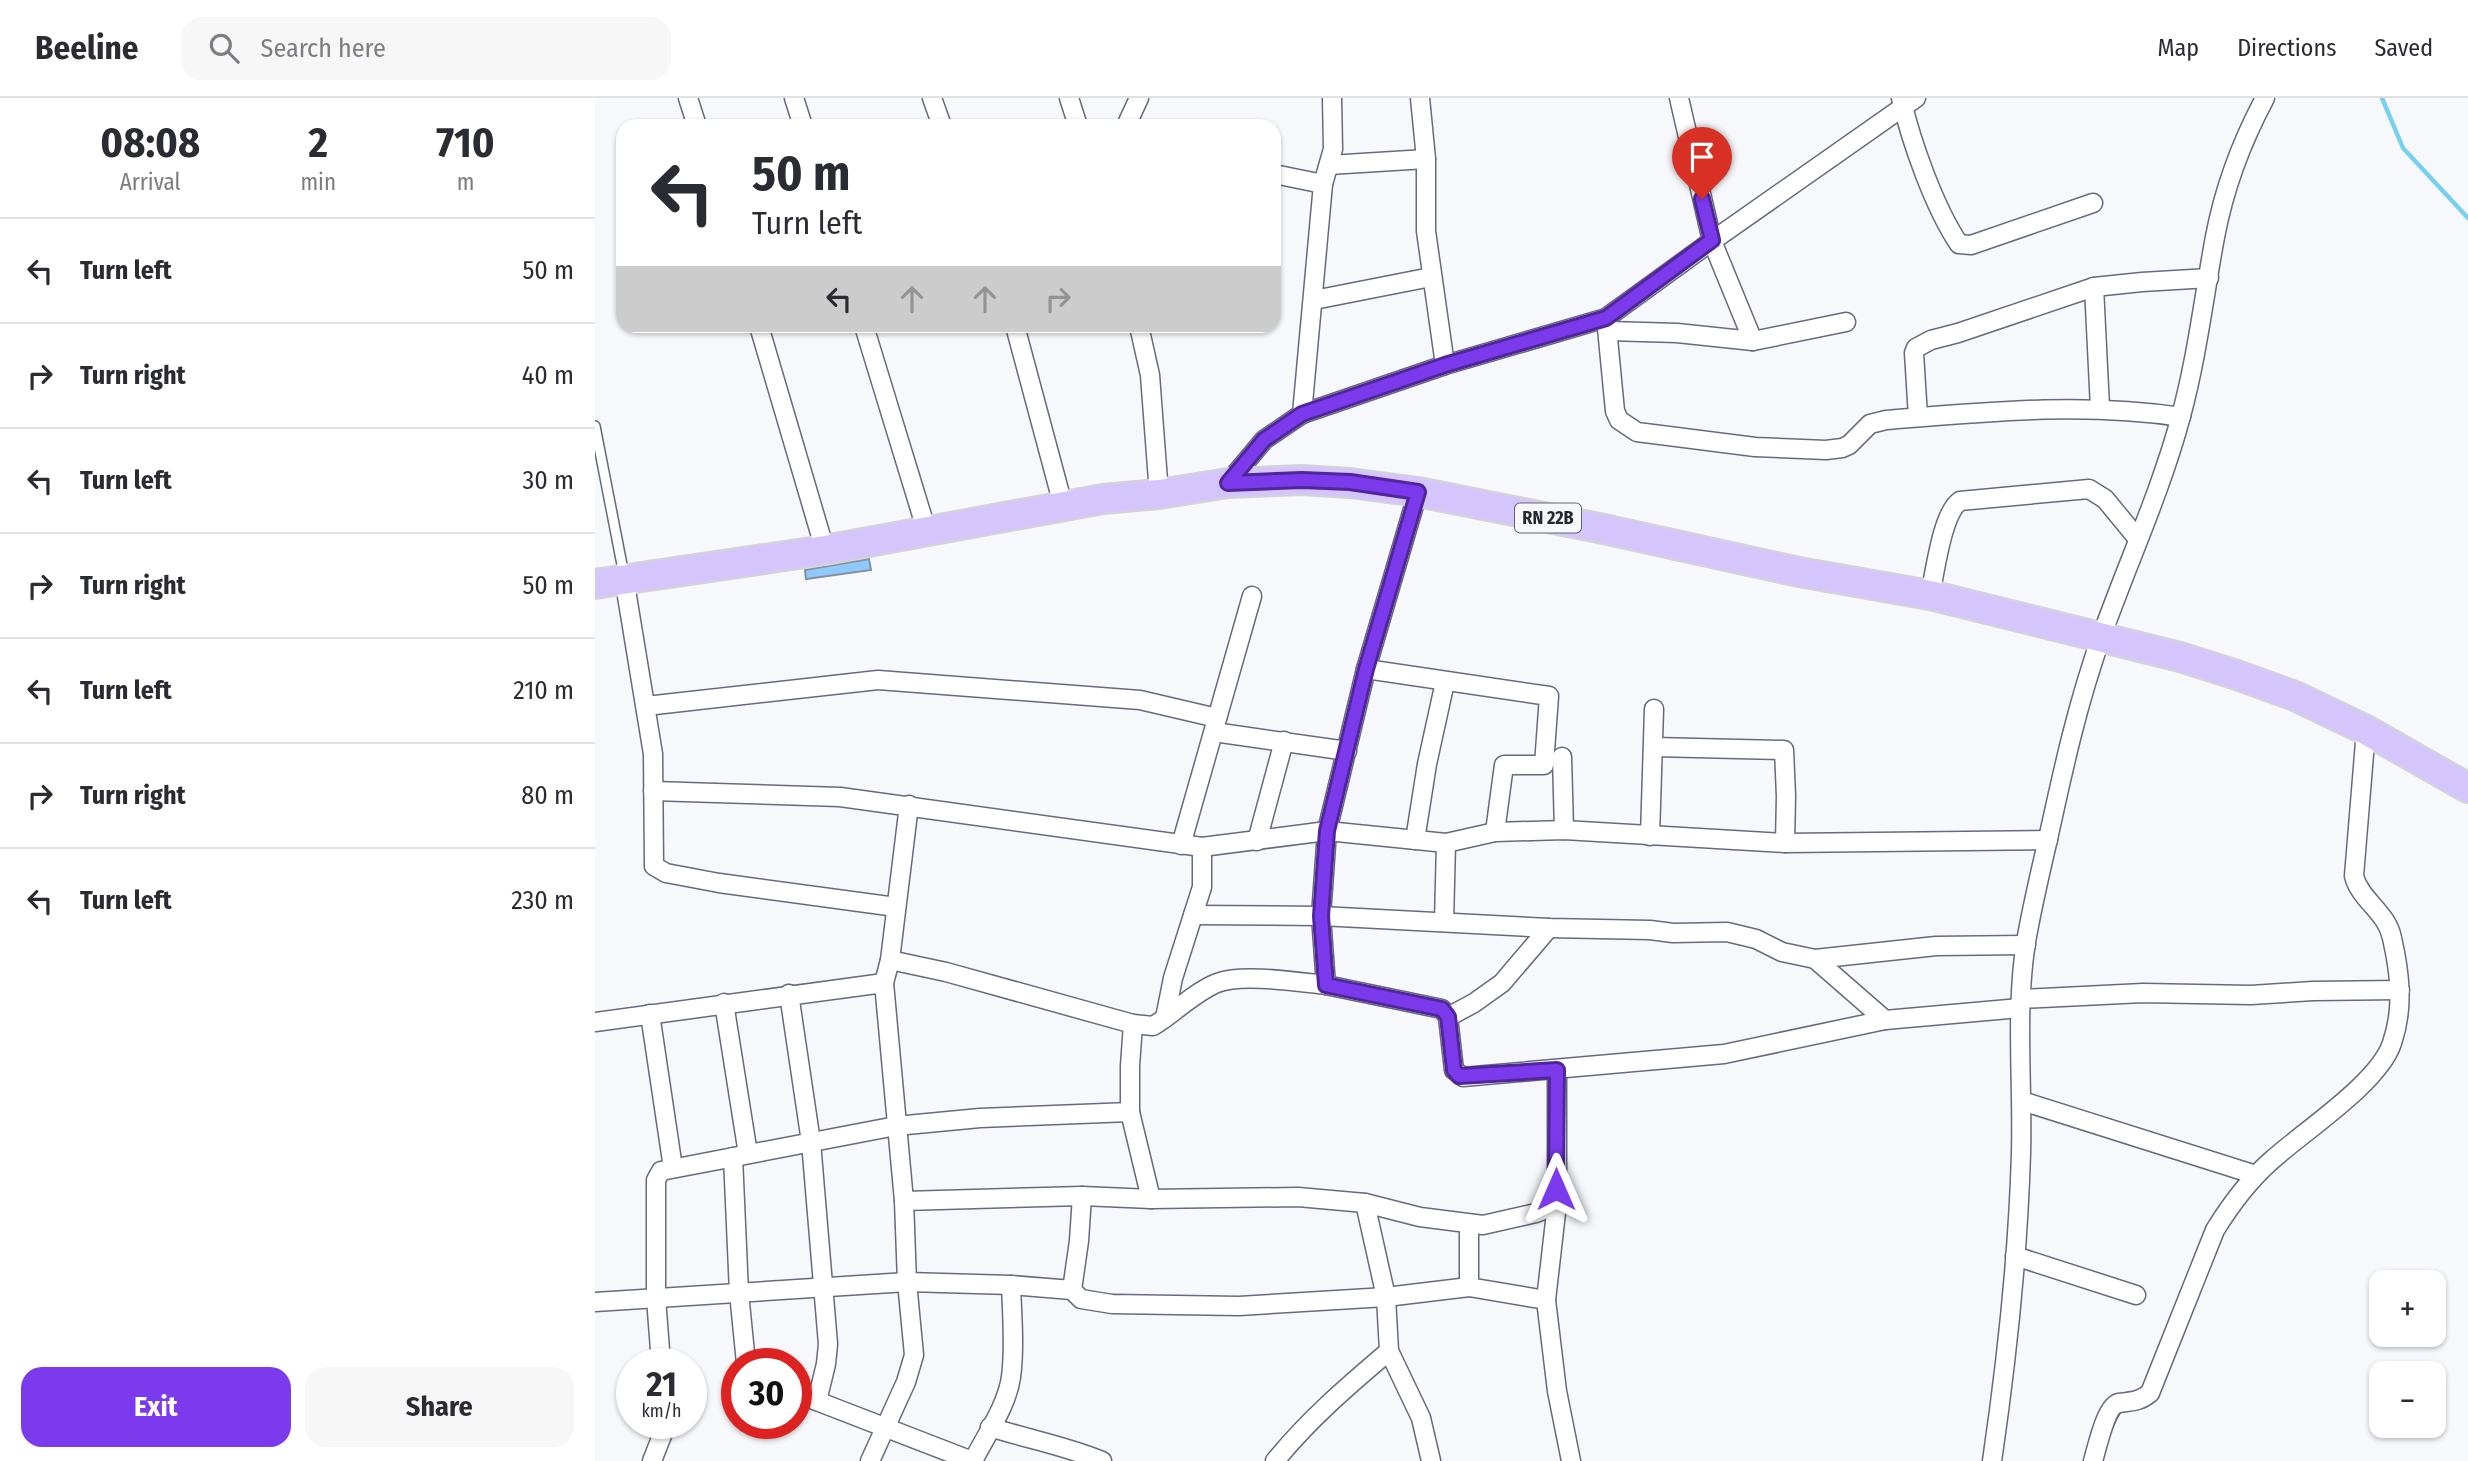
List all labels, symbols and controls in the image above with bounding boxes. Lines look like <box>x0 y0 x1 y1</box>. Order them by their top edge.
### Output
search box <box>181 17 671 80</box>
text: Beeline <box>35 28 139 68</box>
icon: search <box>205 29 243 67</box>
text: Search here <box>261 33 386 64</box>
text: Map <box>2158 34 2199 62</box>
text: Directions <box>2237 34 2336 62</box>
text: Saved <box>2374 34 2433 62</box>
text: 08:08 <box>100 118 200 168</box>
text: 2 <box>309 118 328 168</box>
text: 710 <box>436 118 495 168</box>
pin <box>1672 127 1732 199</box>
icon: arrive <box>1683 138 1721 176</box>
text: 50 m <box>752 144 850 203</box>
icon: left <box>637 147 728 238</box>
text: Arrival <box>120 168 181 196</box>
text: min <box>300 168 336 196</box>
text: m <box>457 168 474 196</box>
text: Turn left <box>752 204 862 242</box>
icon: left <box>21 252 59 290</box>
text: Turn left <box>80 255 172 286</box>
text: 50 m <box>522 255 574 286</box>
icon: left <box>820 280 858 318</box>
icon: ahead <box>893 280 931 318</box>
icon: ahead <box>966 280 1004 318</box>
icon: right <box>1039 280 1077 318</box>
icon: right <box>21 357 59 395</box>
text: Turn right <box>80 360 186 391</box>
text: 40 m <box>522 360 574 391</box>
icon: left <box>21 462 59 500</box>
text: Turn left <box>80 465 172 496</box>
text: 30 m <box>523 465 574 496</box>
road number: RN 22B <box>1515 504 1581 532</box>
icon: right <box>21 567 59 605</box>
text: Turn right <box>80 570 186 601</box>
text: 50 m <box>522 570 574 601</box>
icon: left <box>21 672 59 710</box>
text: Turn left <box>80 675 172 706</box>
text: 210 m <box>513 675 574 706</box>
icon: right <box>21 777 59 815</box>
text: Turn right <box>80 780 186 811</box>
text: 80 m <box>521 780 574 811</box>
icon: left <box>21 882 59 920</box>
text: Turn left <box>80 885 172 916</box>
text: 230 m <box>511 885 574 916</box>
position arrow <box>1519 1152 1593 1226</box>
map controls <box>2369 1270 2446 1438</box>
button: + <box>2369 1270 2446 1347</box>
speed limit sign: 30 <box>721 1348 812 1439</box>
button: − <box>2369 1361 2446 1438</box>
text: 21 <box>646 1363 677 1405</box>
button: Exit <box>21 1367 291 1447</box>
button: Share <box>305 1367 574 1447</box>
text: km/h <box>641 1400 682 1422</box>

